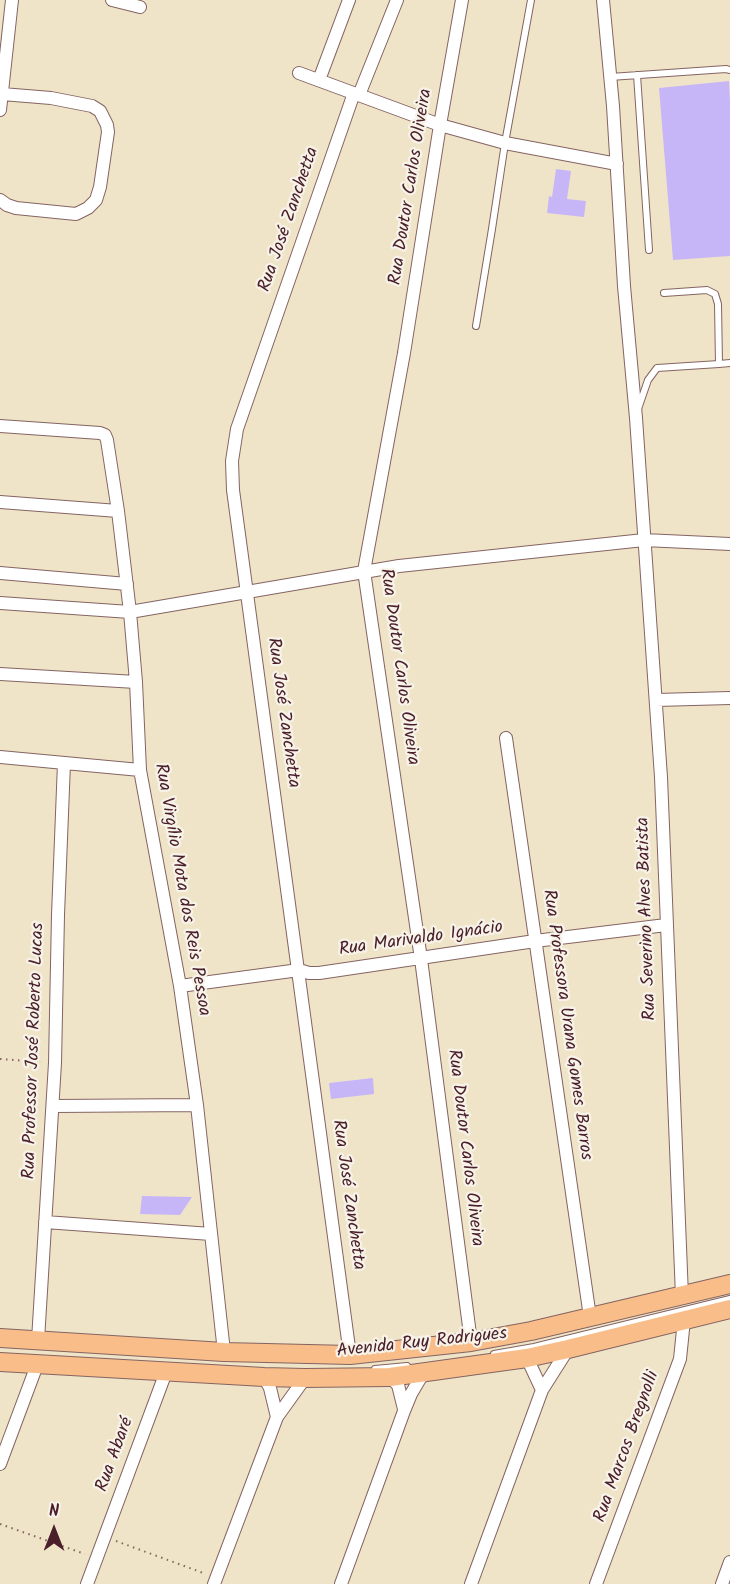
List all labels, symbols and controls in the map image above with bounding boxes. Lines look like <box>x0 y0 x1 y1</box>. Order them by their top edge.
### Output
street label: Rua Doutor Carlos Oliveira <box>386 87 438 287</box>
street label: Rua José Zanchetta <box>255 145 325 295</box>
street label: Rua Doutor Carlos Oliveira <box>374 567 422 767</box>
street label: Rua José Zanchetta <box>261 636 303 790</box>
street label: Rua Virgílio Mota dos Reis Pessoa <box>148 762 214 1018</box>
street label: Rua Severino Alves Batista <box>634 817 662 1021</box>
street label: Rua Professora Urana Gomes Barros <box>536 888 596 1162</box>
street label: Rua Marivaldo Ignácio <box>338 918 504 962</box>
street label: Rua Professor José Roberto Lucas <box>20 922 50 1180</box>
street label: Rua Doutor Carlos Oliveira <box>441 1048 487 1248</box>
street label: Rua José Zanchetta <box>326 1118 368 1272</box>
street label: Avenida Ruy Rodrigues <box>336 1324 508 1364</box>
street label: Rua Marcos Bregnolli <box>591 1368 665 1526</box>
street label: Rua Abaré <box>93 1415 139 1495</box>
text: N <box>49 1499 59 1524</box>
north arrow <box>24 1500 84 1560</box>

